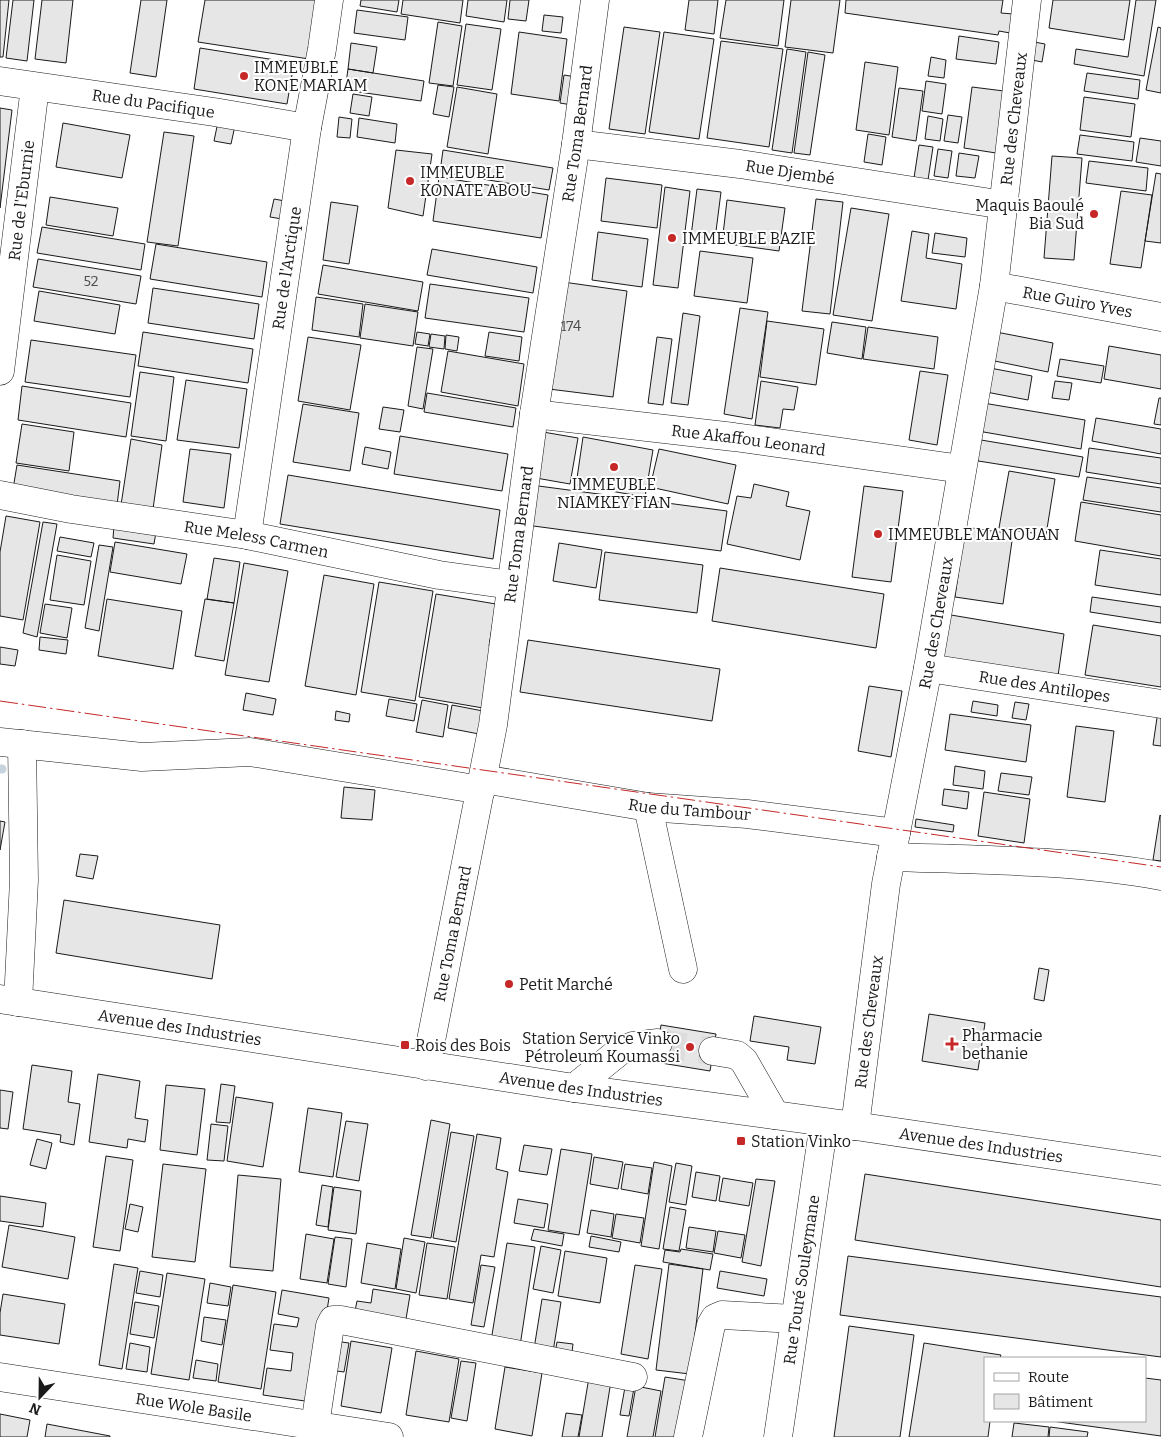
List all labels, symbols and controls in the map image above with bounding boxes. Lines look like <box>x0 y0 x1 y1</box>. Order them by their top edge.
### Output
street label: Rue des Cheveaux <box>997 51 1031 186</box>
place label: IMMEUBLE KONE MARIAM <box>254 58 368 95</box>
street label: Rue Toma Bernard <box>558 63 596 203</box>
marker: IMMEUBLE KONE MARIAM <box>238 70 250 82</box>
street label: Rue du Pacifique <box>91 85 216 122</box>
street label: Rue de l'Eburnie <box>5 139 38 262</box>
street label: Rue Djembé <box>744 156 836 189</box>
place label: IMMEUBLE KONATE ABOU <box>420 163 532 200</box>
marker: IMMEUBLE KONATE ABOU <box>404 175 416 187</box>
place label: Maquis Baoulé Bia Sud <box>975 196 1085 233</box>
street label: Rue de l'Arctique <box>268 205 305 331</box>
marker: Maquis Baoulé Bia Sud <box>1088 208 1100 220</box>
place label: IMMEUBLE BAZIE <box>682 229 816 248</box>
marker: IMMEUBLE BAZIE <box>666 232 678 244</box>
house number: 52 <box>84 273 98 290</box>
street label: Rue Guiro Yves <box>1021 282 1134 322</box>
house number: 174 <box>561 318 581 335</box>
street label: Rue Akaffou Leonard <box>670 421 827 460</box>
marker: IMMEUBLE NIAMKEY FIAN <box>608 461 620 473</box>
street label: Rue Toma Bernard <box>500 464 537 604</box>
place label: IMMEUBLE NIAMKEY FIAN <box>557 475 671 512</box>
street label: Rue Meless Carmen <box>183 517 330 562</box>
place label: IMMEUBLE MANOUAN <box>888 525 1060 544</box>
marker: IMMEUBLE MANOUAN <box>872 528 884 540</box>
street label: Rue des Cheveaux <box>915 555 957 691</box>
street label: Rue des Antilopes <box>977 667 1112 706</box>
street label: Rue du Tambour <box>627 795 752 824</box>
street label: Rue Toma Bernard <box>430 864 475 1003</box>
street label: Rue des Cheveaux <box>851 954 887 1090</box>
place label: Petit Marché <box>519 975 613 994</box>
marker: Petit Marché <box>503 978 515 990</box>
street label: Avenue des Industries <box>97 1005 263 1049</box>
place label: Pharmacie bethanie <box>962 1026 1042 1063</box>
place label: Station Service Vinko Pétroleum Koumassi <box>522 1029 680 1066</box>
place label: Rois des Bois <box>415 1036 511 1055</box>
marker: Pharmacie bethanie <box>946 1038 958 1050</box>
marker: Rois des Bois <box>399 1039 411 1051</box>
marker: Station Service Vinko Pétroleum Koumassi <box>684 1041 696 1053</box>
street label: Avenue des Industries <box>498 1068 664 1110</box>
street label: Avenue des Industries <box>898 1124 1064 1166</box>
place label: Station Vinko <box>751 1132 851 1151</box>
marker: Station Vinko <box>735 1135 747 1147</box>
street label: Rue Touré Souleymane <box>780 1194 823 1366</box>
legend <box>984 1357 1146 1422</box>
text: Route <box>1028 1368 1069 1386</box>
north arrow <box>15 1372 65 1422</box>
street label: Rue Wole Basile <box>134 1389 253 1426</box>
text: Bâtiment <box>1028 1393 1093 1411</box>
text: N <box>27 1399 44 1418</box>

